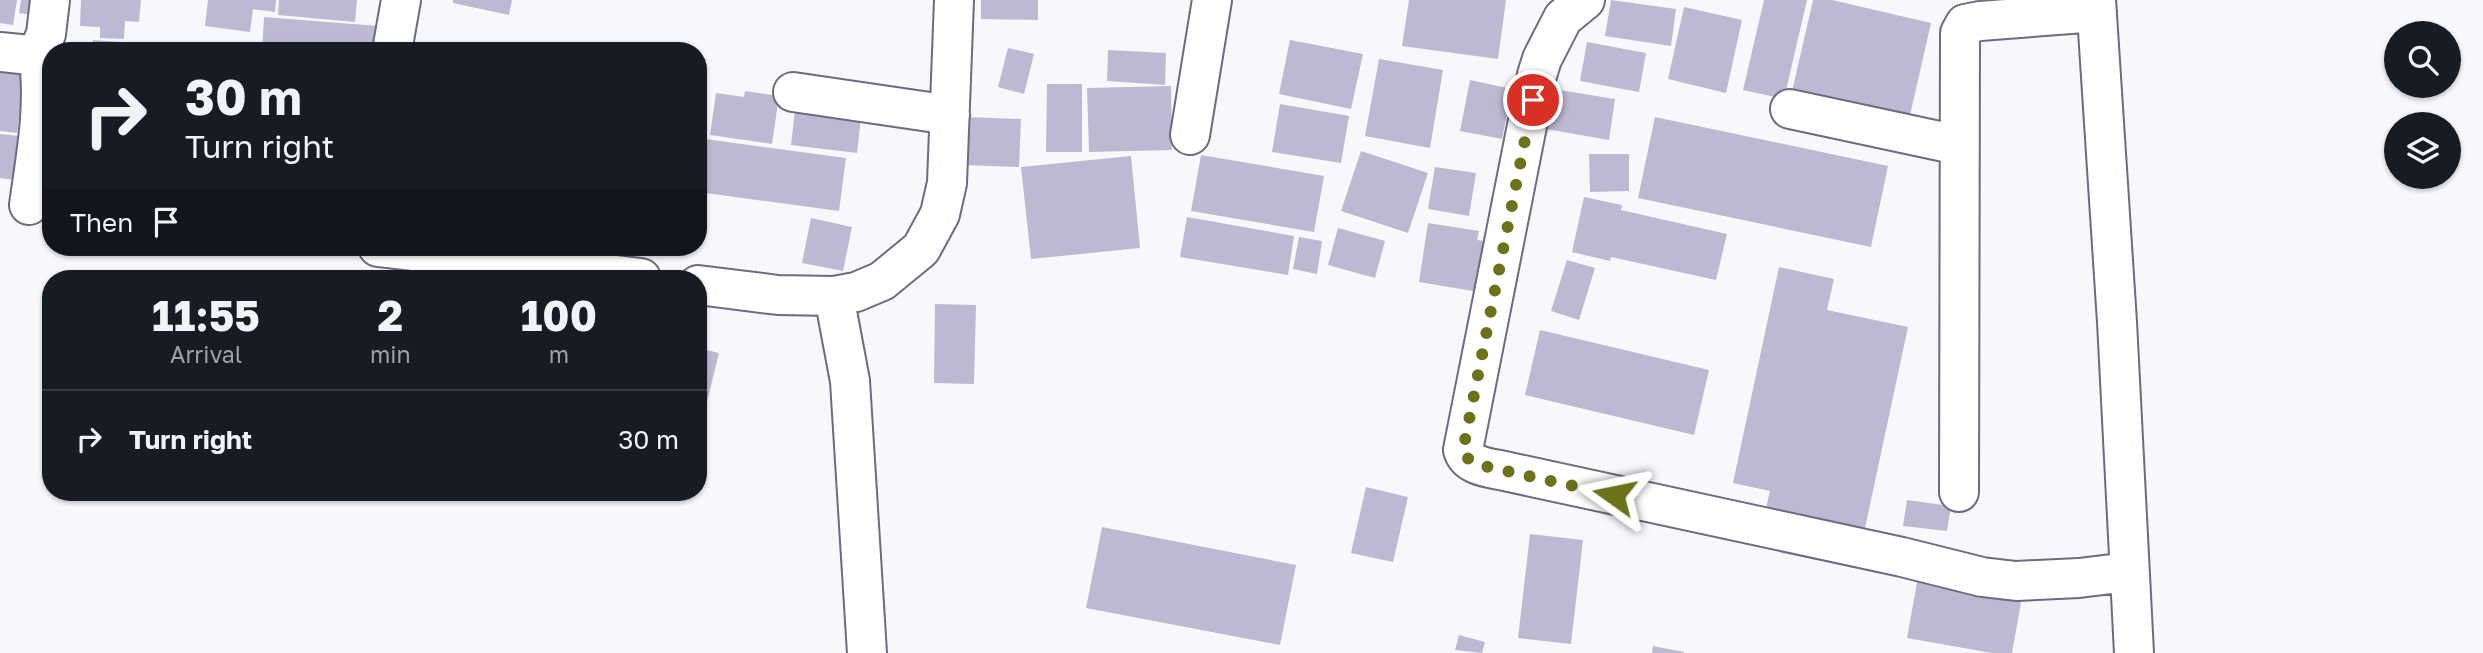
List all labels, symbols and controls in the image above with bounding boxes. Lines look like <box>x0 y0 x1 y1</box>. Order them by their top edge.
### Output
map controls <box>2384 21 2461 189</box>
button: search <box>2384 21 2461 98</box>
text: 30 m <box>185 67 302 126</box>
icon: right <box>70 70 161 161</box>
pin <box>1503 70 1563 130</box>
icon: arrive <box>1514 81 1552 119</box>
button: layers <box>2384 112 2461 189</box>
text: Turn right <box>185 127 334 165</box>
icon: arrive <box>147 203 185 241</box>
text: Then <box>70 207 133 238</box>
text: 11:55 <box>152 290 260 340</box>
text: 2 <box>378 290 403 340</box>
text: 100 <box>521 290 597 340</box>
text: Arrival <box>170 340 242 368</box>
text: min <box>370 340 411 368</box>
text: m <box>549 340 569 368</box>
icon: right <box>70 420 108 458</box>
text: Turn right <box>129 424 252 455</box>
text: 30 m <box>618 424 679 455</box>
position arrow <box>1577 458 1651 532</box>

